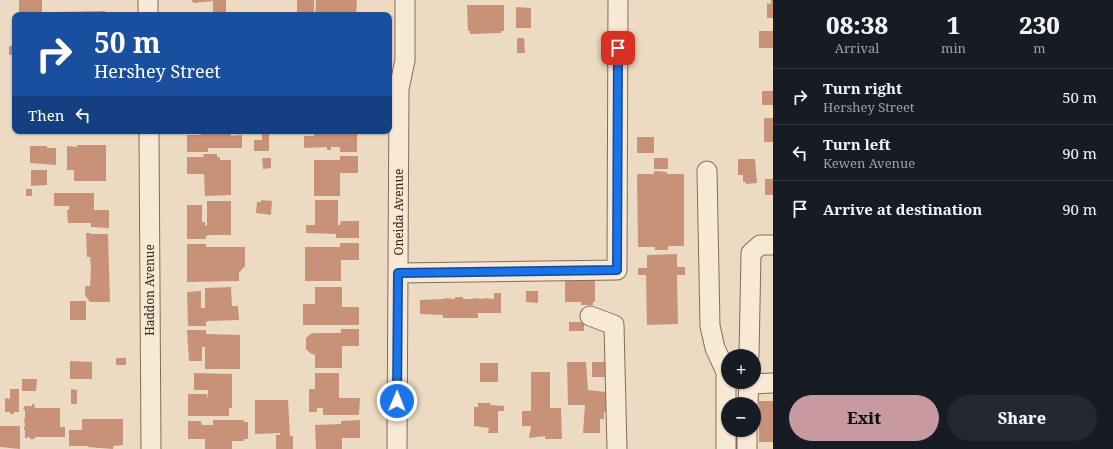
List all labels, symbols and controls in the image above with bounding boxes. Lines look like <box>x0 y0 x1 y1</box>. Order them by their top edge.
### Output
text: 08:38 <box>826 8 888 41</box>
text: 1 <box>947 8 960 41</box>
text: 230 <box>1019 8 1060 41</box>
text: 50 m <box>94 23 161 61</box>
icon: right <box>28 28 80 80</box>
pin <box>601 31 635 65</box>
icon: arrive <box>607 37 629 59</box>
text: Arrival <box>835 39 879 57</box>
text: min <box>941 39 966 57</box>
text: m <box>1033 39 1046 57</box>
text: Hershey Street <box>94 59 221 83</box>
text: Turn right <box>823 78 902 98</box>
icon: right <box>789 86 811 108</box>
text: 50 m <box>1062 87 1097 107</box>
text: Hershey Street <box>823 98 914 116</box>
icon: left <box>72 104 94 126</box>
text: Then <box>28 105 64 125</box>
text: Turn left <box>823 134 891 154</box>
icon: left <box>789 142 811 164</box>
text: 90 m <box>1062 143 1097 163</box>
text: Kewen Avenue <box>823 154 915 172</box>
street label: Oneida Avenue <box>390 168 407 256</box>
icon: arrive <box>789 198 811 220</box>
text: Arrive at destination <box>823 199 982 219</box>
text: 90 m <box>1062 199 1097 219</box>
street label: Haddon Avenue <box>141 244 158 336</box>
map controls <box>721 349 761 437</box>
button: + <box>721 349 761 389</box>
position arrow <box>376 380 418 422</box>
button: Exit <box>789 395 939 441</box>
button: Share <box>947 395 1097 441</box>
button: − <box>721 397 761 437</box>

